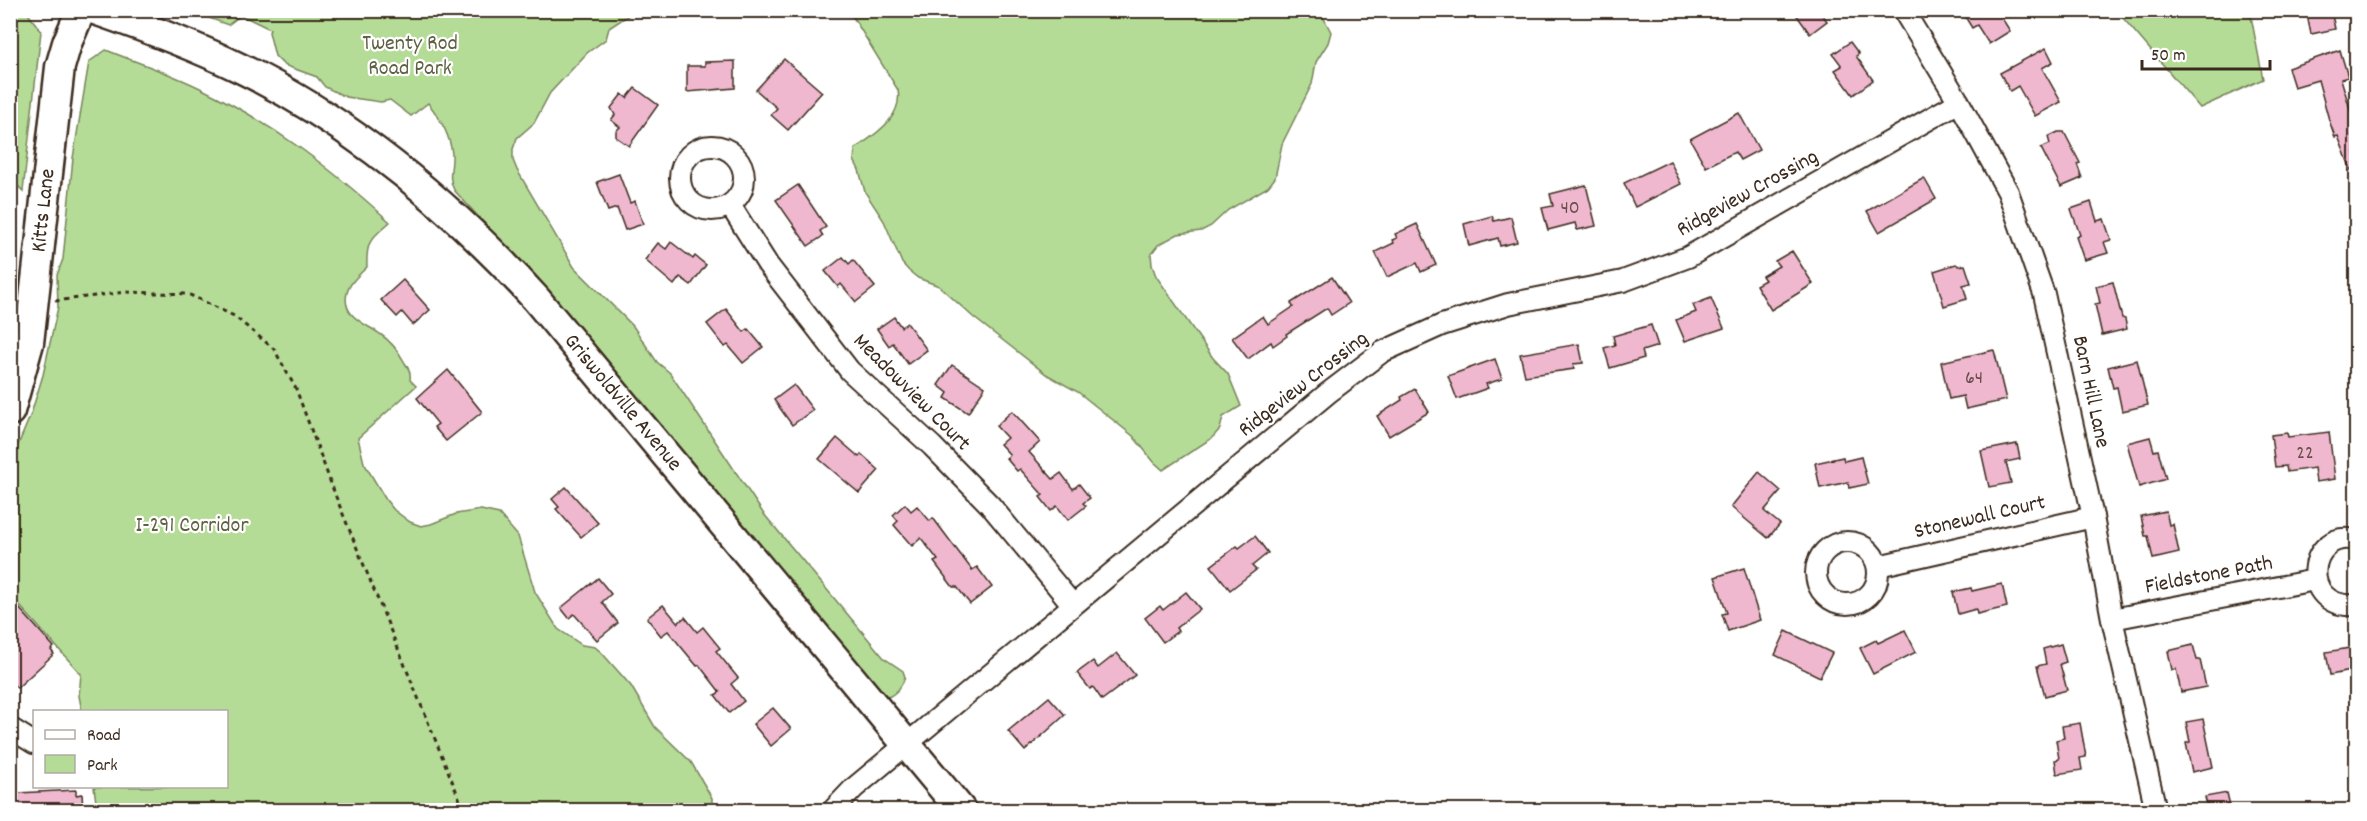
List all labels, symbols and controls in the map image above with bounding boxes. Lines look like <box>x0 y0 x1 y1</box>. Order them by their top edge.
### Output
park label: Twenty Rod Road Park <box>362 29 458 85</box>
scale bar <box>2142 33 2270 71</box>
text: 50 m <box>2151 44 2186 69</box>
street label: Ridgeview Crossing <box>1672 142 1824 246</box>
street label: Kitts Lane <box>24 167 64 254</box>
house number: 40 <box>1560 195 1580 223</box>
street label: Ridgeview Crossing <box>1232 324 1376 446</box>
street label: Griswoldville Avenue <box>556 327 689 478</box>
street label: Meadowview Court <box>845 327 977 459</box>
street label: Barn Hill Lane <box>2063 333 2117 451</box>
house number: 64 <box>1965 365 1983 393</box>
house number: 22 <box>2296 440 2314 468</box>
street label: Stonewall Court <box>1911 488 2049 548</box>
park label: I-291 Corridor <box>135 511 249 542</box>
street label: Fieldstone Path <box>2142 548 2276 604</box>
legend <box>33 710 228 788</box>
text: Road <box>87 724 121 749</box>
text: Park <box>87 754 118 779</box>

